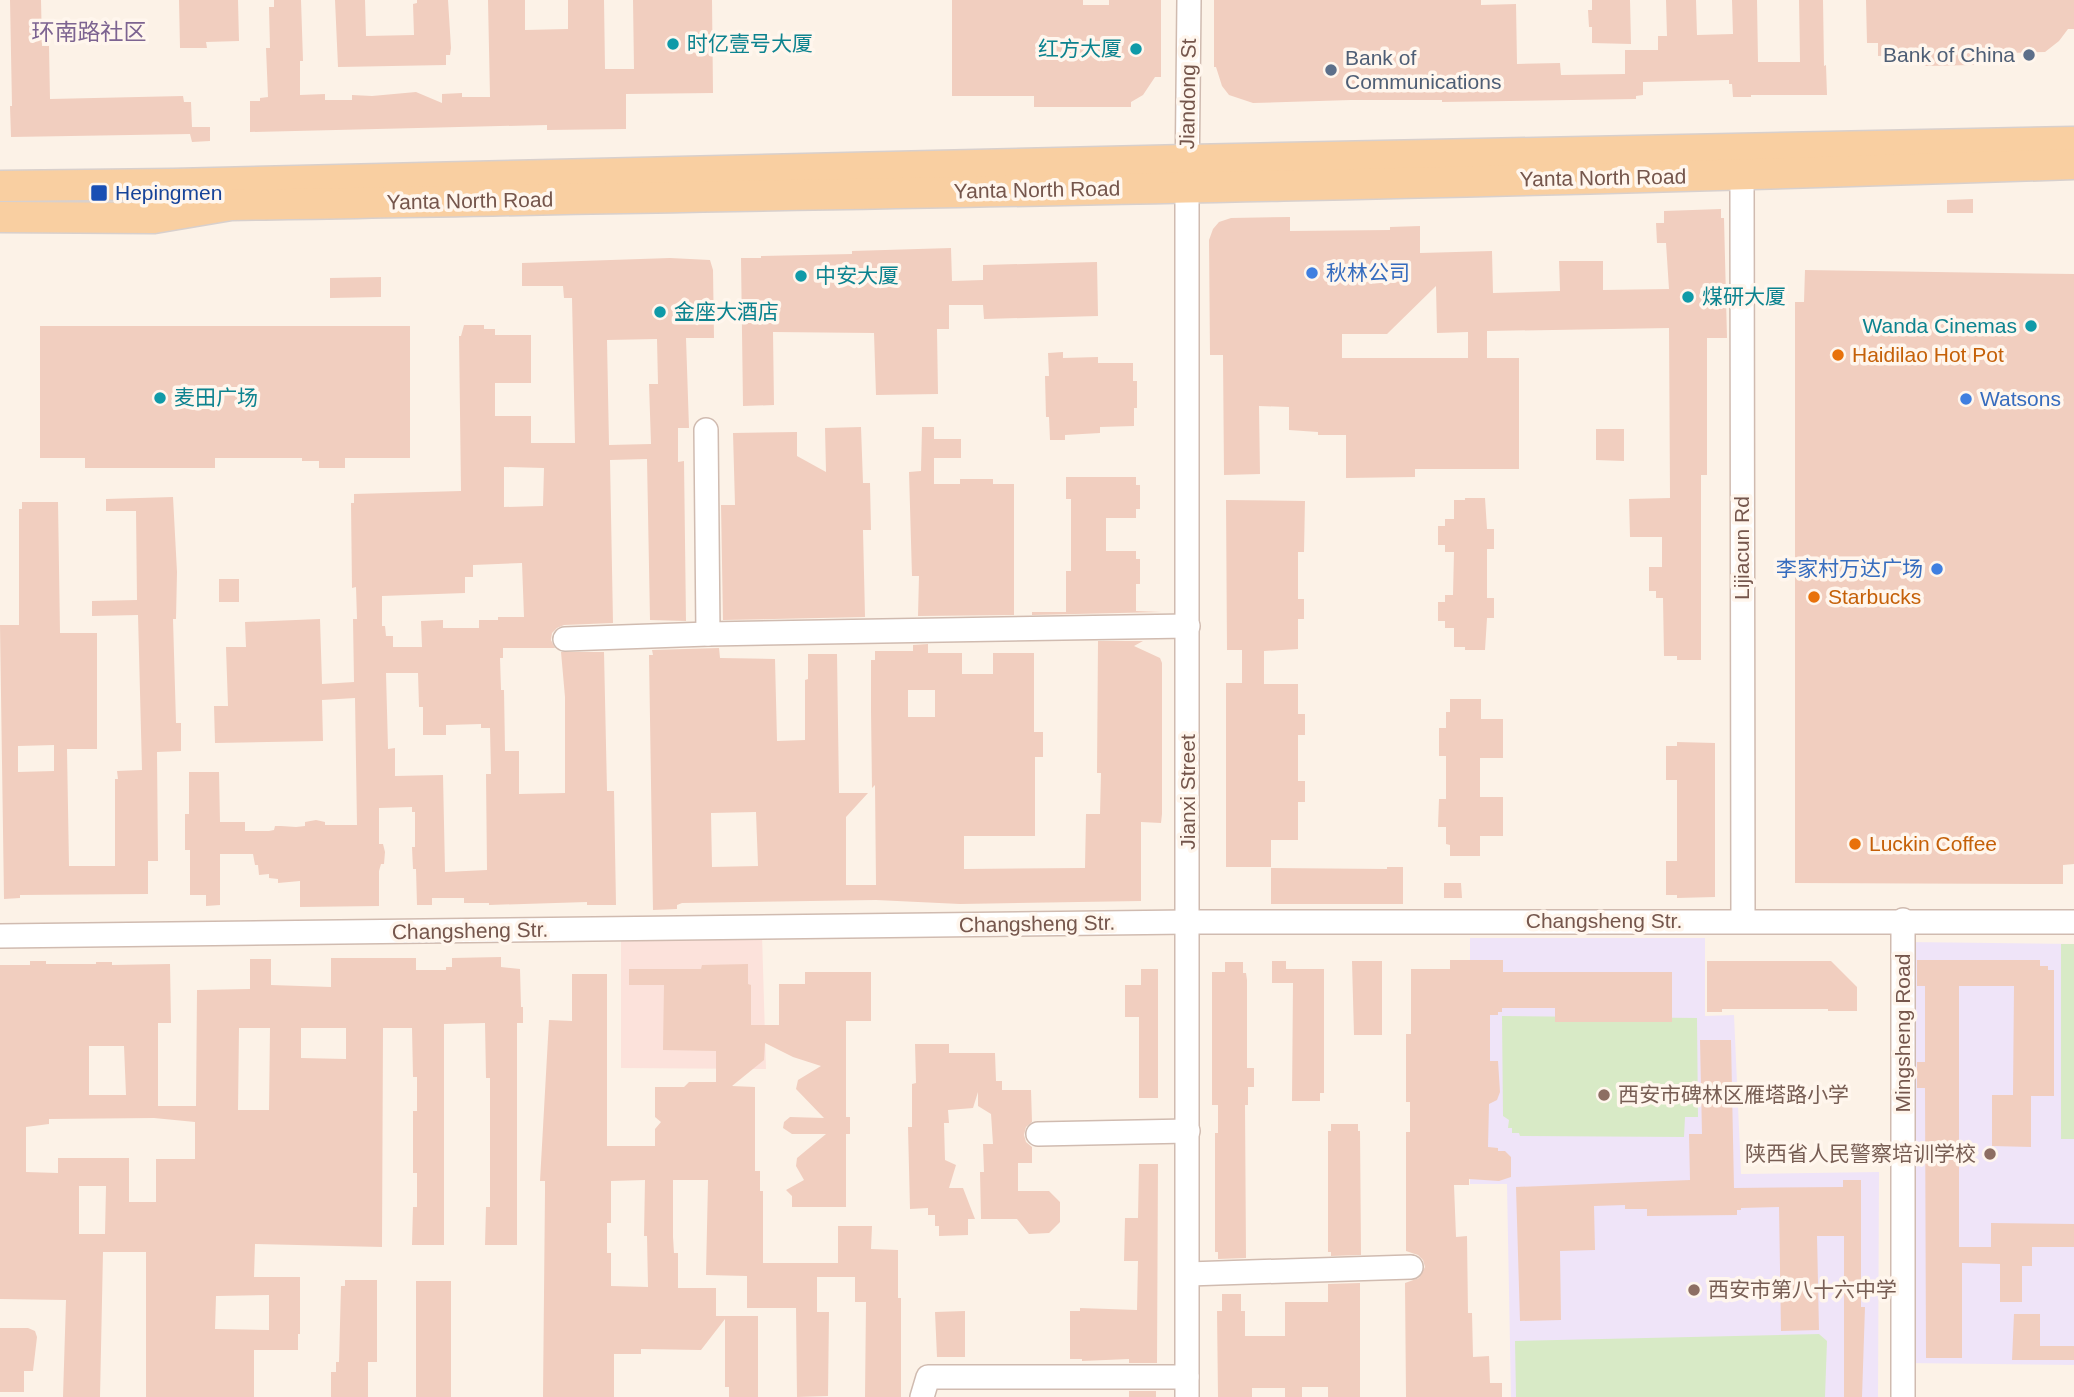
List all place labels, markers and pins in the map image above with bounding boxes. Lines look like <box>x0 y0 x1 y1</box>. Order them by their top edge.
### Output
place label: 时亿壹号大厦 <box>687 32 813 55</box>
marker: 时亿壹号大厦 <box>665 36 681 52</box>
place label: 红方大厦 <box>1038 37 1122 60</box>
marker: 红方大厦 <box>1128 41 1144 57</box>
place label: Bank of China <box>1883 43 2015 66</box>
place label: Bank of Communications <box>1345 46 1501 93</box>
marker: Bank of China <box>2021 47 2037 63</box>
marker: Bank of Communications <box>1323 62 1339 78</box>
place label: Hepingmen <box>115 181 222 204</box>
marker: Hepingmen <box>89 183 109 203</box>
place label: 秋林公司 <box>1326 261 1410 284</box>
place label: 中安大厦 <box>815 264 899 287</box>
marker: 秋林公司 <box>1304 265 1320 281</box>
marker: 中安大厦 <box>793 268 809 284</box>
place label: 煤研大厦 <box>1702 285 1786 308</box>
marker: 煤研大厦 <box>1680 289 1696 305</box>
place label: 金座大酒店 <box>674 300 779 323</box>
marker: 金座大酒店 <box>652 304 668 320</box>
place label: Wanda Cinemas <box>1863 314 2017 337</box>
marker: Wanda Cinemas <box>2023 318 2039 334</box>
place label: Haidilao Hot Pot <box>1852 343 2004 366</box>
marker: Haidilao Hot Pot <box>1830 347 1846 363</box>
place label: 麦田广场 <box>174 386 258 409</box>
place label: Watsons <box>1980 387 2061 410</box>
marker: 麦田广场 <box>152 390 168 406</box>
marker: Watsons <box>1958 391 1974 407</box>
place label: 李家村万达广场 <box>1776 557 1923 580</box>
marker: 李家村万达广场 <box>1929 561 1945 577</box>
place label: Starbucks <box>1828 585 1921 608</box>
marker: Starbucks <box>1806 589 1822 605</box>
place label: Luckin Coffee <box>1869 832 1997 855</box>
marker: Luckin Coffee <box>1847 836 1863 852</box>
place label: 西安市碑林区雁塔路小学 <box>1618 1083 1849 1106</box>
marker: 西安市碑林区雁塔路小学 <box>1596 1087 1612 1103</box>
place label: 陕西省人民警察培训学校 <box>1745 1142 1976 1165</box>
marker: 陕西省人民警察培训学校 <box>1982 1146 1998 1162</box>
place label: 西安市第八十六中学 <box>1708 1278 1897 1301</box>
marker: 西安市第八十六中学 <box>1686 1282 1702 1298</box>

